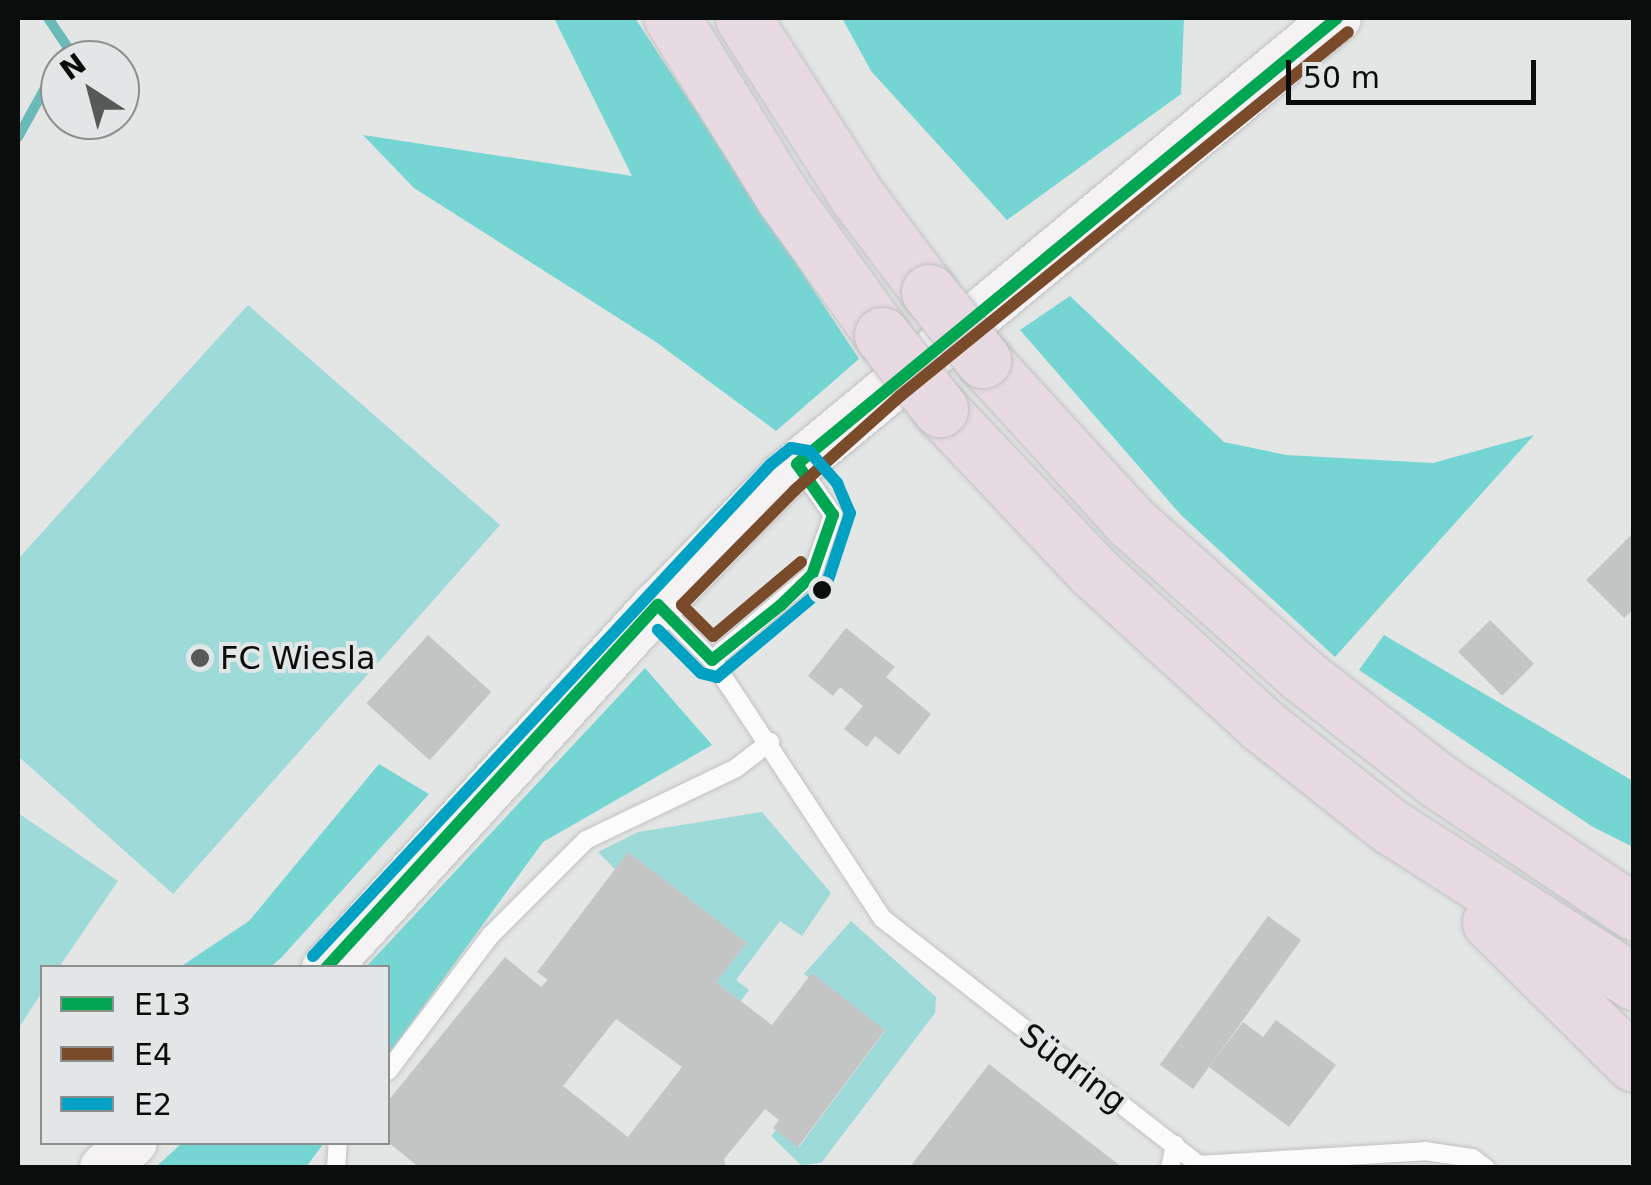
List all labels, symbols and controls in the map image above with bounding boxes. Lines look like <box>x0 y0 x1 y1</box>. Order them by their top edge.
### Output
north arrow <box>40 40 140 140</box>
scale bar <box>1291 40 1541 102</box>
text: N <box>54 47 92 87</box>
text: 50 m <box>1303 60 1380 95</box>
unlabelled marker <box>812 580 832 600</box>
place label: FC Wiesla <box>220 639 376 677</box>
marker: FC Wiesla <box>189 647 211 669</box>
legend <box>40 965 390 1145</box>
text: E13 <box>134 987 191 1022</box>
street label: Südring <box>1012 1015 1134 1121</box>
text: E4 <box>134 1037 172 1072</box>
text: E2 <box>134 1087 172 1122</box>

